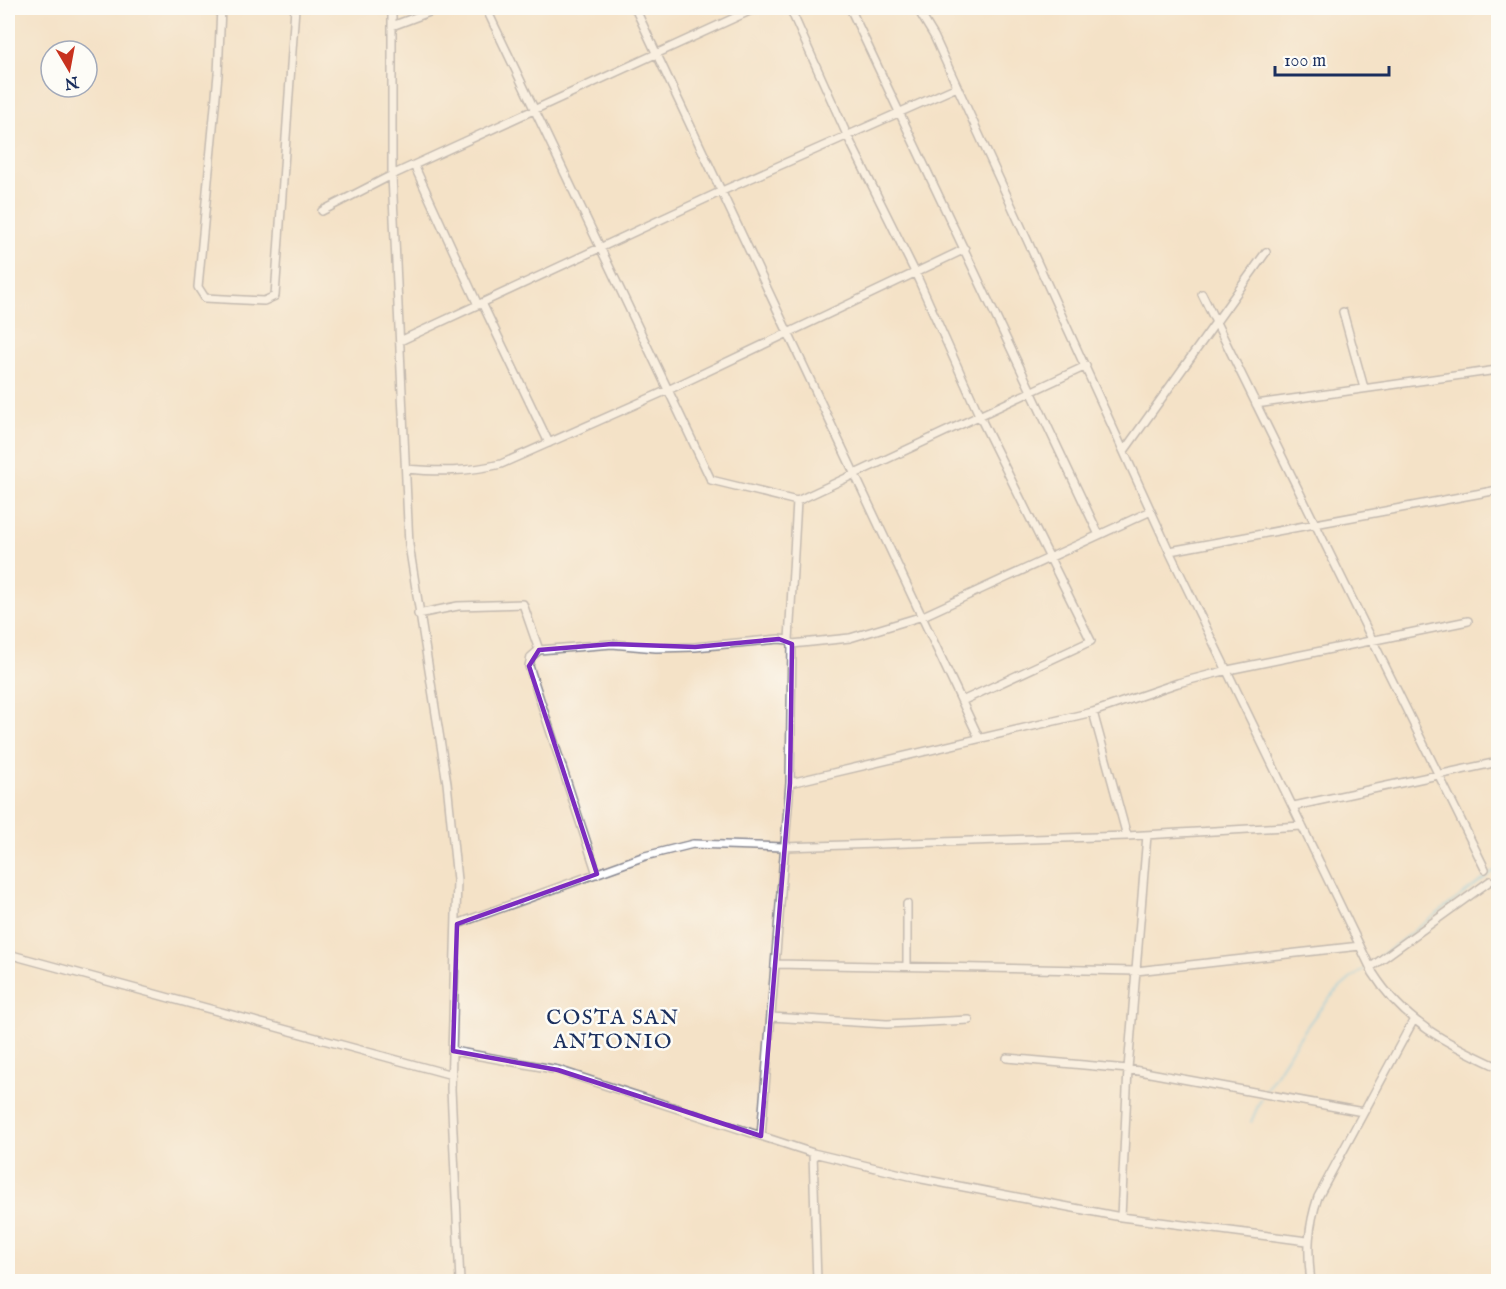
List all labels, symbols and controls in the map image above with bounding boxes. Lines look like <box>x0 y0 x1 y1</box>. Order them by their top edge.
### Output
north arrow <box>39 39 99 99</box>
scale bar <box>1275 39 1389 77</box>
text: 100 m <box>1284 50 1326 73</box>
text: N <box>63 71 81 93</box>
district label: COSTA SAN ANTONIO <box>546 1005 680 1056</box>

